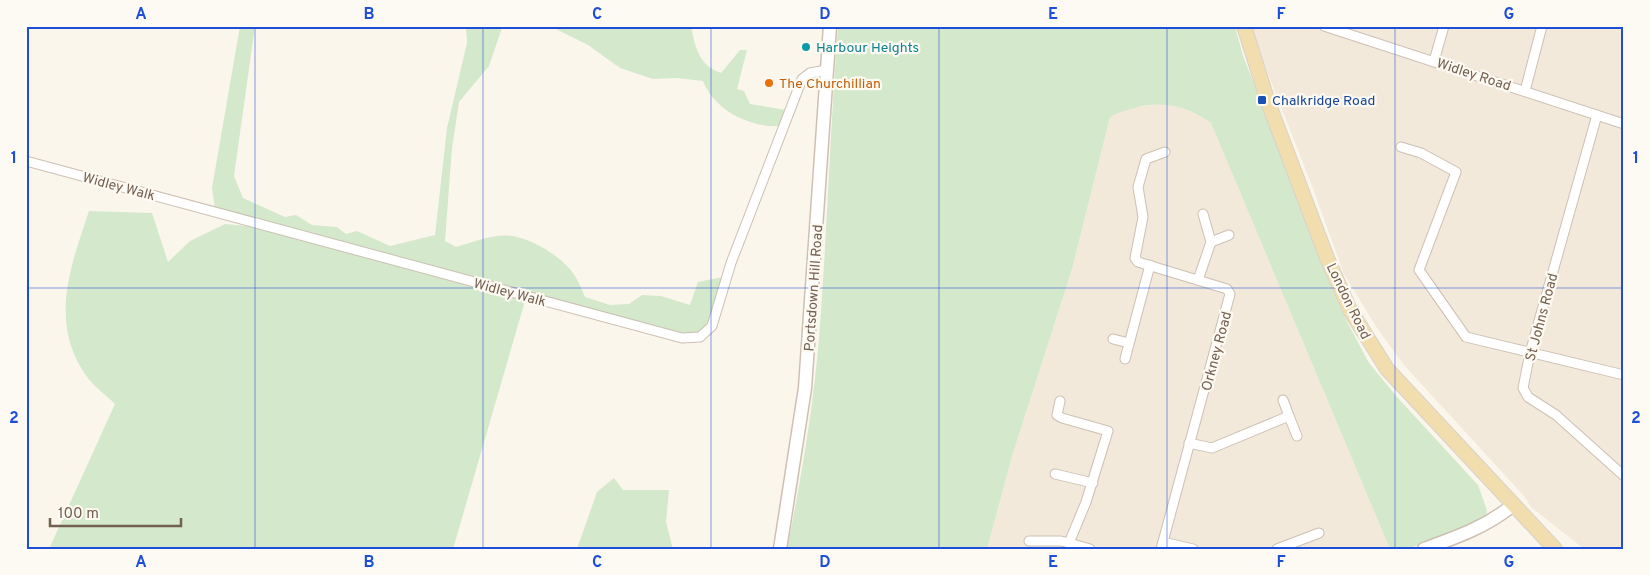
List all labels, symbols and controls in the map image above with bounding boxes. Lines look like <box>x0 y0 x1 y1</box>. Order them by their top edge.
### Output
text: A <box>135 5 147 25</box>
text: B <box>363 5 375 25</box>
text: C <box>592 5 602 25</box>
text: D <box>819 5 831 25</box>
text: E <box>1048 5 1058 25</box>
text: F <box>1276 5 1286 25</box>
text: G <box>1504 5 1514 25</box>
place label: Harbour Heights <box>816 40 919 57</box>
marker: Harbour Heights <box>800 41 812 53</box>
street label: Widley Road <box>1434 55 1513 95</box>
place label: The Churchillian <box>779 76 881 93</box>
marker: The Churchillian <box>763 77 775 89</box>
place label: Chalkridge Road <box>1272 93 1375 110</box>
marker: Chalkridge Road <box>1256 94 1268 106</box>
text: 1 <box>11 149 17 169</box>
text: 1 <box>1633 149 1639 169</box>
street label: Widley Walk <box>80 170 157 205</box>
street label: Portsdown Hill Road <box>802 224 827 352</box>
street label: London Road <box>1322 261 1373 343</box>
street label: St Johns Road <box>1523 271 1562 363</box>
street label: Widley Walk <box>471 276 548 311</box>
street label: Orkney Road <box>1199 310 1236 393</box>
text: 2 <box>9 409 19 429</box>
text: 2 <box>1631 409 1641 429</box>
scale bar <box>50 495 181 527</box>
text: 100 m <box>58 505 99 524</box>
text: A <box>135 553 147 573</box>
text: B <box>363 553 375 573</box>
text: C <box>592 553 602 573</box>
text: D <box>819 553 831 573</box>
text: E <box>1048 553 1058 573</box>
text: F <box>1276 553 1286 573</box>
text: G <box>1504 553 1514 573</box>

